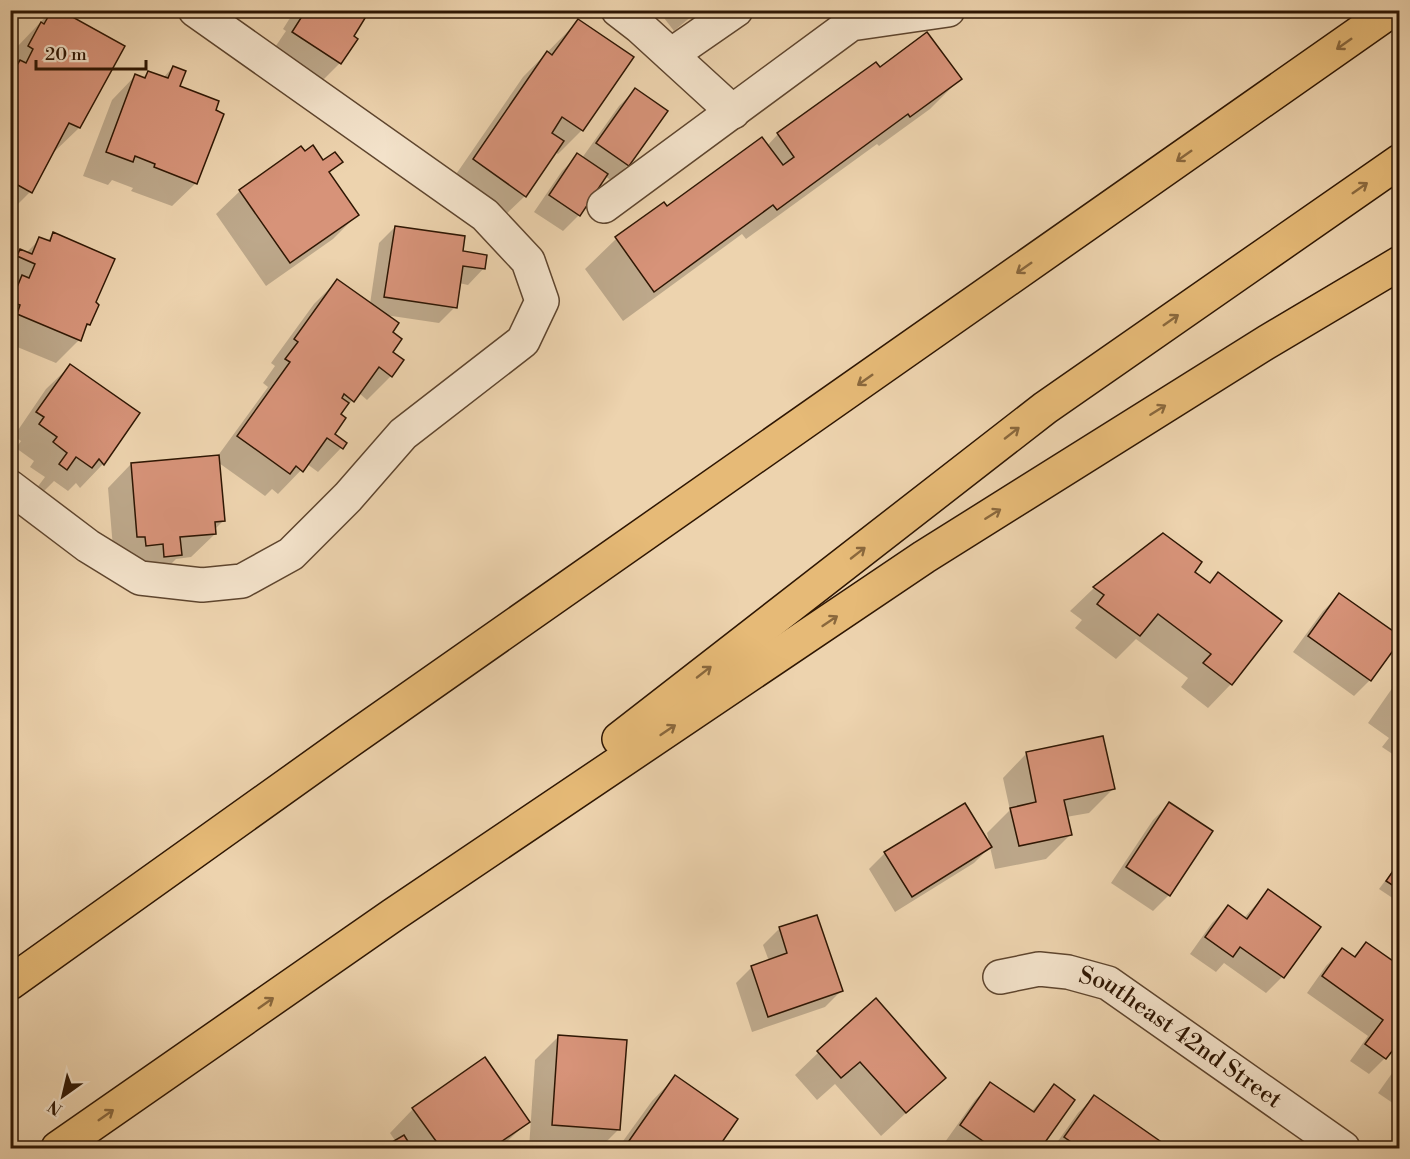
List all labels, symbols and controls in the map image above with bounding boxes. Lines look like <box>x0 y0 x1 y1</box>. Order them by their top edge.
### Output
scale bar <box>36 33 146 71</box>
one-way arrow <box>1336 38 1352 50</box>
text: 20 m <box>45 43 87 66</box>
one-way arrow <box>1176 150 1193 162</box>
one-way arrow <box>1351 182 1367 194</box>
one-way arrow <box>1017 262 1033 274</box>
one-way arrow <box>1163 314 1179 326</box>
one-way arrow <box>857 374 873 386</box>
one-way arrow <box>1149 404 1166 416</box>
one-way arrow <box>1004 427 1020 440</box>
one-way arrow <box>984 507 1001 519</box>
one-way arrow <box>850 546 866 559</box>
one-way arrow <box>821 615 837 627</box>
one-way arrow <box>696 666 712 679</box>
one-way arrow <box>659 724 676 736</box>
street label: Southeast 42nd Street <box>1075 961 1288 1116</box>
one-way arrow <box>257 997 274 1009</box>
north arrow <box>33 1066 93 1126</box>
text: N <box>44 1096 66 1119</box>
one-way arrow <box>98 1109 114 1121</box>

